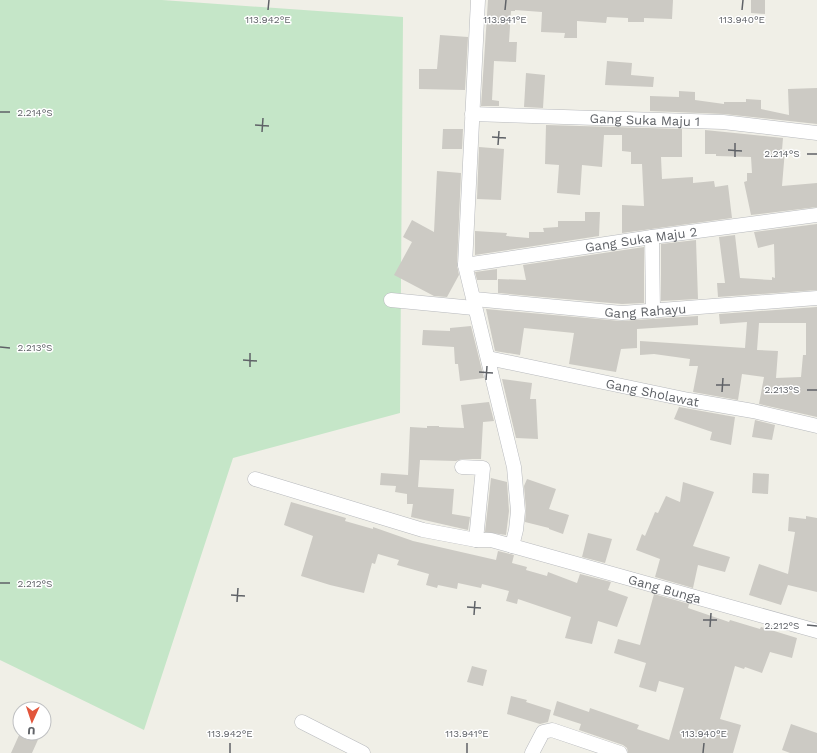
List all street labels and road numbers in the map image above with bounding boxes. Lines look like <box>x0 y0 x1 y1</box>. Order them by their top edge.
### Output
street label: Gang Suka Maju 1 <box>589 111 700 129</box>
street label: Gang Suka Maju 2 <box>584 224 698 255</box>
street label: Gang Rahayu <box>604 301 687 321</box>
street label: Gang Sholawat <box>604 376 701 410</box>
street label: Gang Bunga <box>627 572 704 606</box>

